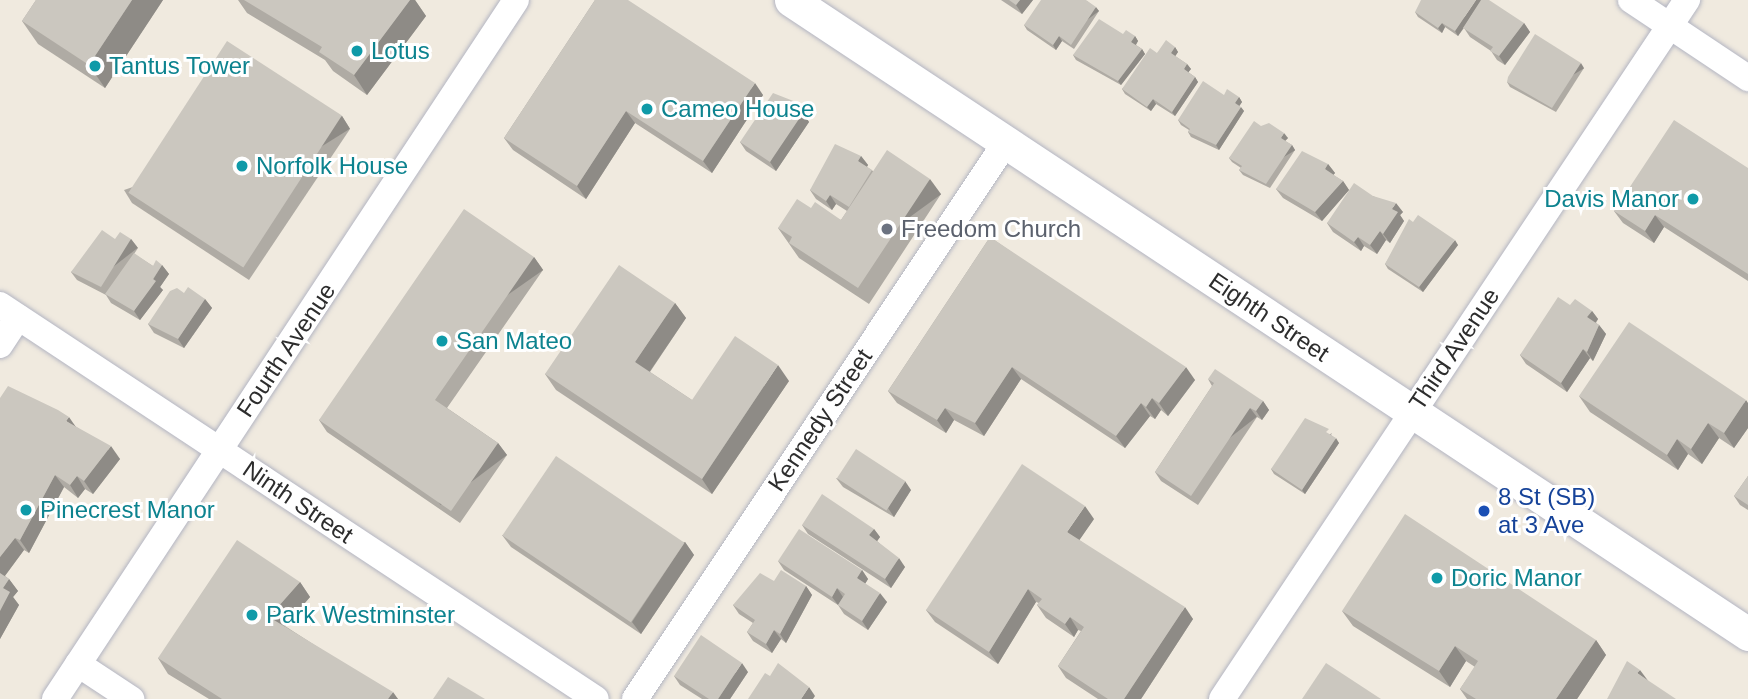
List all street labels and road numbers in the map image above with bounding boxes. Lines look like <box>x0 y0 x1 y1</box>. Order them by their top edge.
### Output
street label: Eighth Street <box>1203 266 1335 368</box>
street label: Fourth Avenue <box>230 277 342 423</box>
street label: Third Avenue <box>1402 282 1506 416</box>
street label: Kennedy Street <box>762 343 878 497</box>
street label: Ninth Street <box>237 455 359 549</box>

